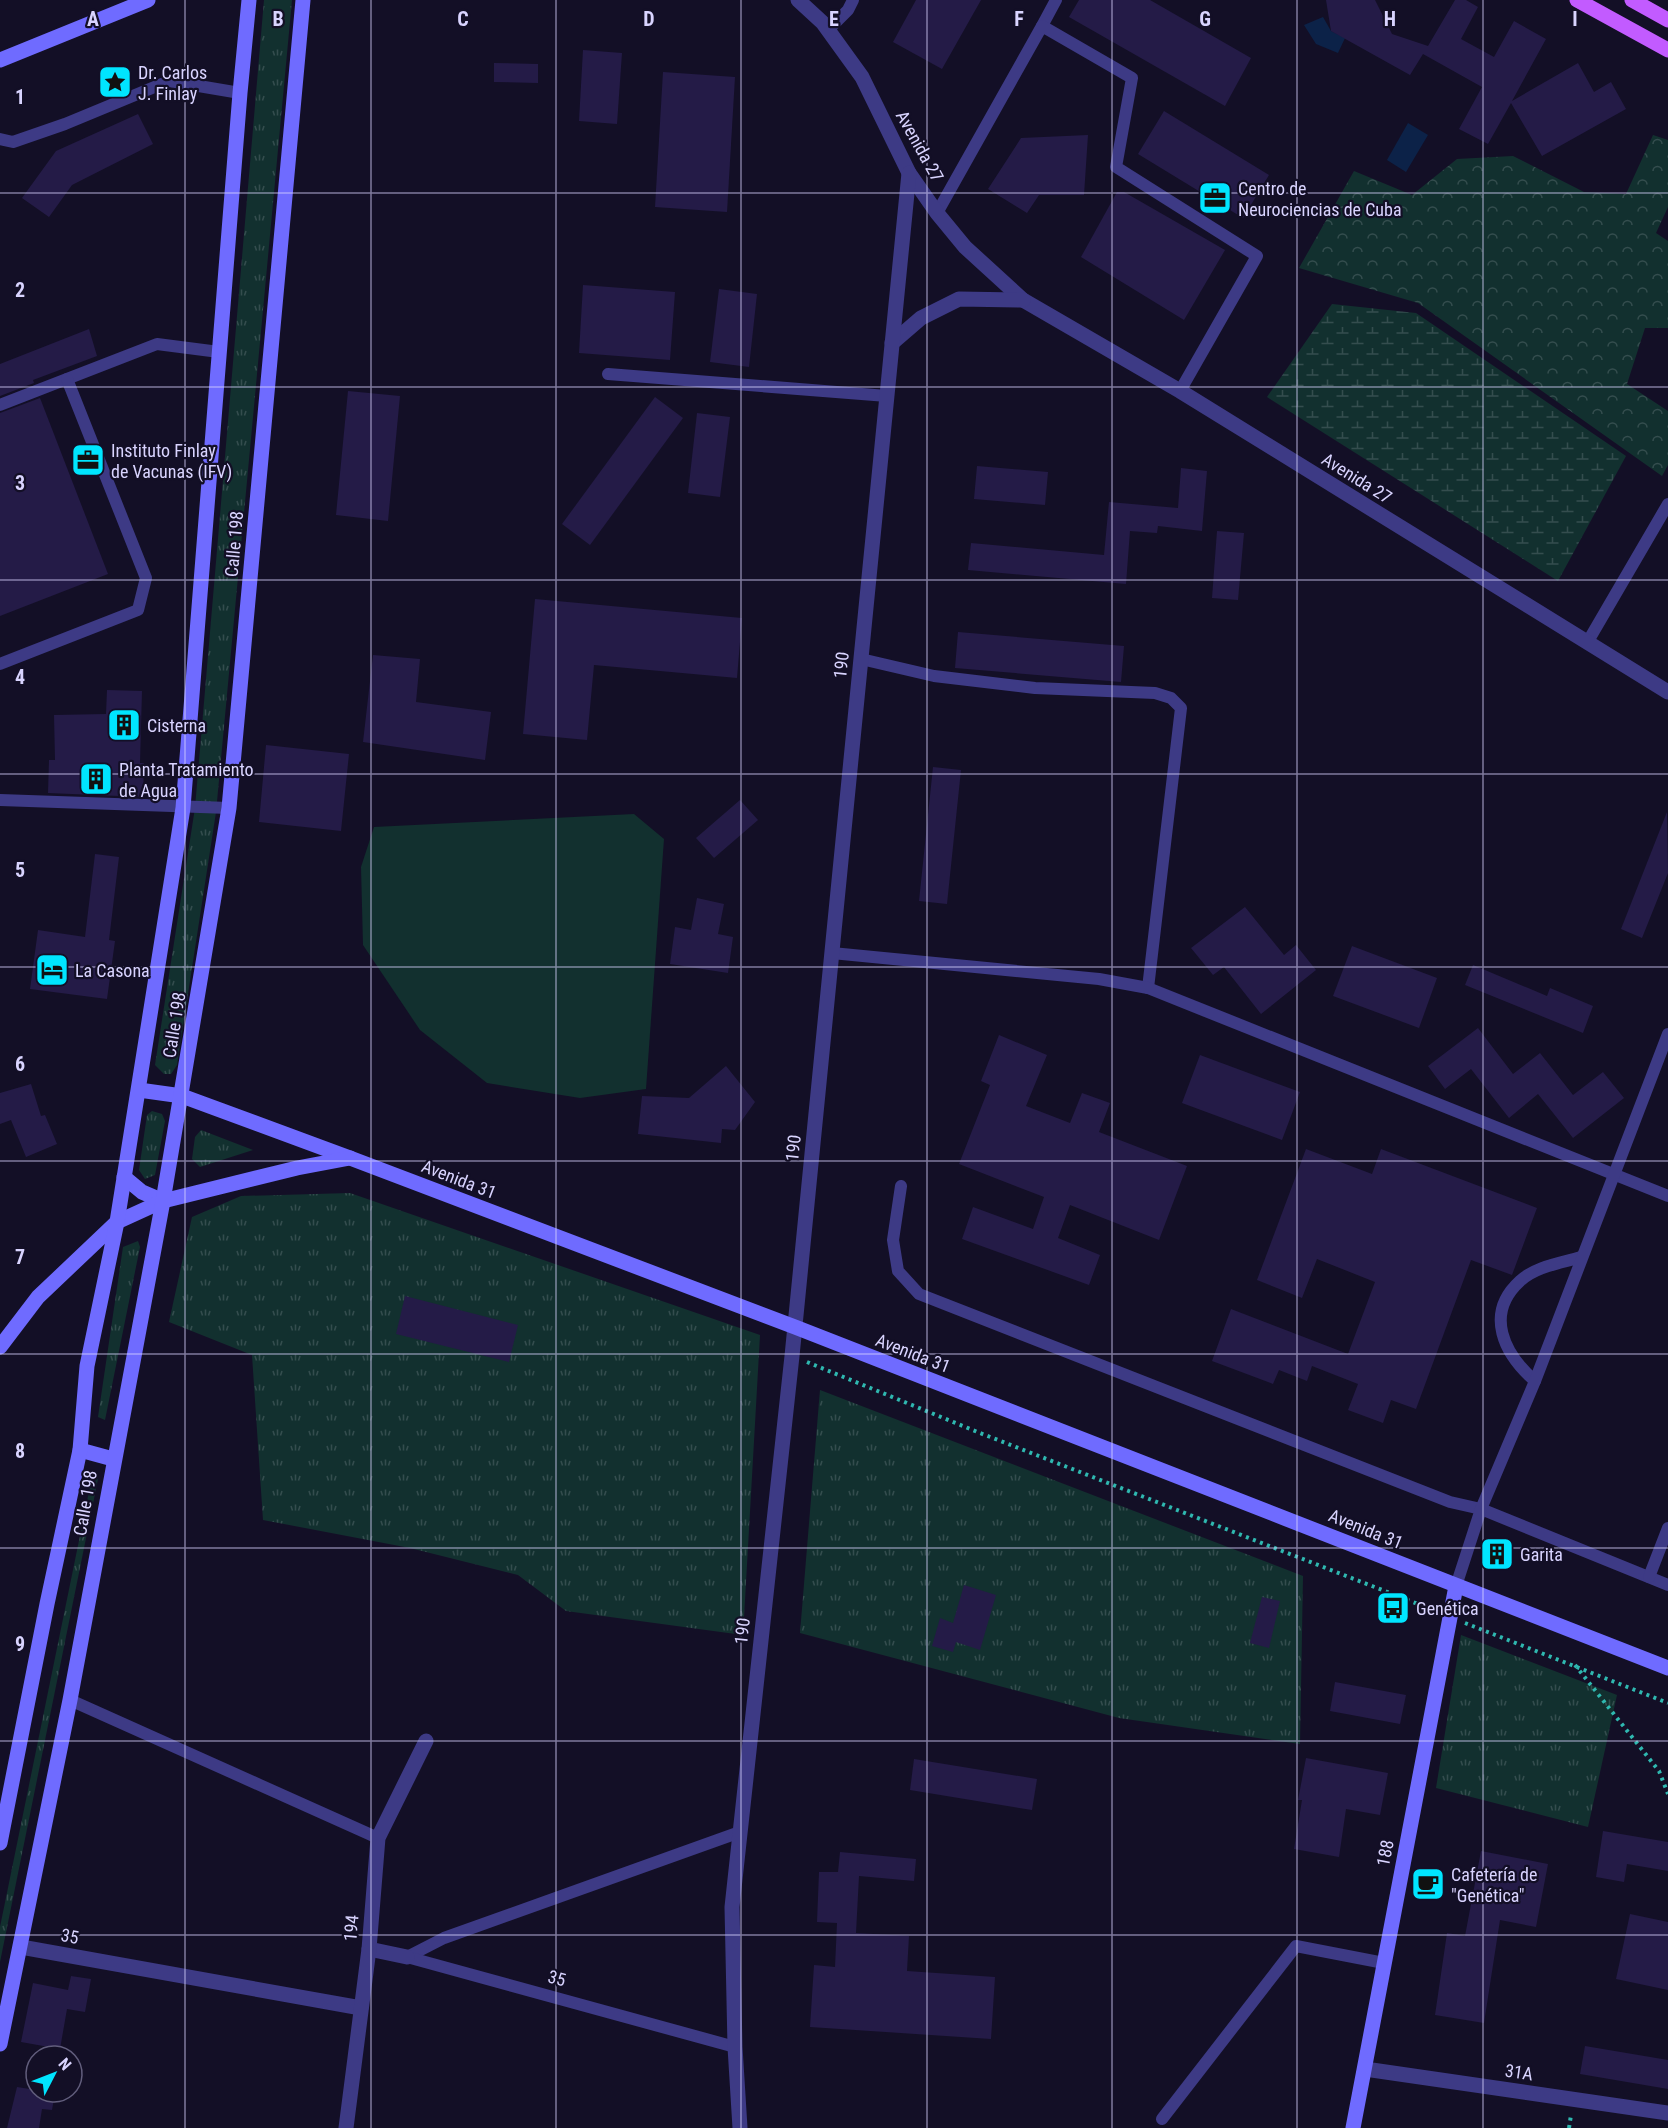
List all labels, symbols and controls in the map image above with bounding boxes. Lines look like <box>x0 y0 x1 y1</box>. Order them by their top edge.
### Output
text: A <box>87 7 99 31</box>
text: B <box>272 7 284 31</box>
text: C <box>457 7 469 31</box>
text: D <box>643 7 655 31</box>
text: E <box>829 7 839 31</box>
text: F <box>1014 7 1024 31</box>
text: G <box>1199 7 1211 31</box>
text: H <box>1384 7 1396 31</box>
text: I <box>1572 7 1578 31</box>
place label: Dr. Carlos J. Finlay <box>138 62 207 104</box>
place icon: Dr. Carlos J. Finlay <box>97 64 133 100</box>
text: 1 <box>15 85 25 109</box>
street label: Avenida 27 <box>892 107 948 185</box>
place label: Centro de Neurociencias de Cuba <box>1238 178 1402 220</box>
office icon: Centro de Neurociencias de Cuba <box>1197 180 1233 216</box>
text: 2 <box>15 278 25 302</box>
place label: Instituto Finlay de Vacunas (IFV) <box>111 440 232 483</box>
office icon: Instituto Finlay de Vacunas (IFV) <box>70 442 106 478</box>
street label: Avenida 27 <box>1318 448 1396 508</box>
text: 3 <box>15 471 25 495</box>
street label: Calle 198 <box>221 510 247 578</box>
street label: 190 <box>829 651 853 679</box>
text: 4 <box>15 665 25 689</box>
building icon: Cisterna <box>106 707 142 743</box>
place label: Cisterna <box>147 715 206 736</box>
place label: Planta Tratamiento de Agua <box>119 759 254 801</box>
building icon: Planta Tratamiento de Agua <box>78 761 114 797</box>
text: 5 <box>15 858 25 882</box>
hotel icon: La Casona <box>34 952 70 988</box>
place label: La Casona <box>75 960 150 981</box>
street label: Calle 198 <box>158 991 190 1059</box>
text: 6 <box>15 1052 25 1076</box>
street label: 190 <box>781 1134 805 1162</box>
street label: Avenida 31 <box>419 1155 499 1203</box>
text: 7 <box>15 1245 25 1269</box>
street label: Avenida 31 <box>873 1329 953 1377</box>
text: 8 <box>15 1439 25 1463</box>
street label: Calle 198 <box>69 1469 101 1537</box>
street label: Avenida 31 <box>1326 1505 1406 1553</box>
building icon: Garita <box>1479 1536 1515 1572</box>
place label: Garita <box>1520 1544 1563 1565</box>
bus stop icon: Genética <box>1375 1590 1411 1626</box>
place label: Genética <box>1416 1598 1479 1619</box>
street label: 190 <box>730 1617 754 1645</box>
text: 9 <box>15 1632 25 1656</box>
street label: 188 <box>1372 1838 1398 1868</box>
place label: Cafetería de "Genética" <box>1451 1864 1537 1906</box>
cafe icon: Cafetería de "Genética" <box>1410 1866 1446 1902</box>
street label: 194 <box>339 1914 363 1942</box>
street label: 35 <box>59 1924 81 1948</box>
street label: 35 <box>546 1966 568 1990</box>
north arrow <box>24 2044 84 2104</box>
text: N <box>54 2054 75 2074</box>
street label: 31A <box>1504 2060 1535 2084</box>

